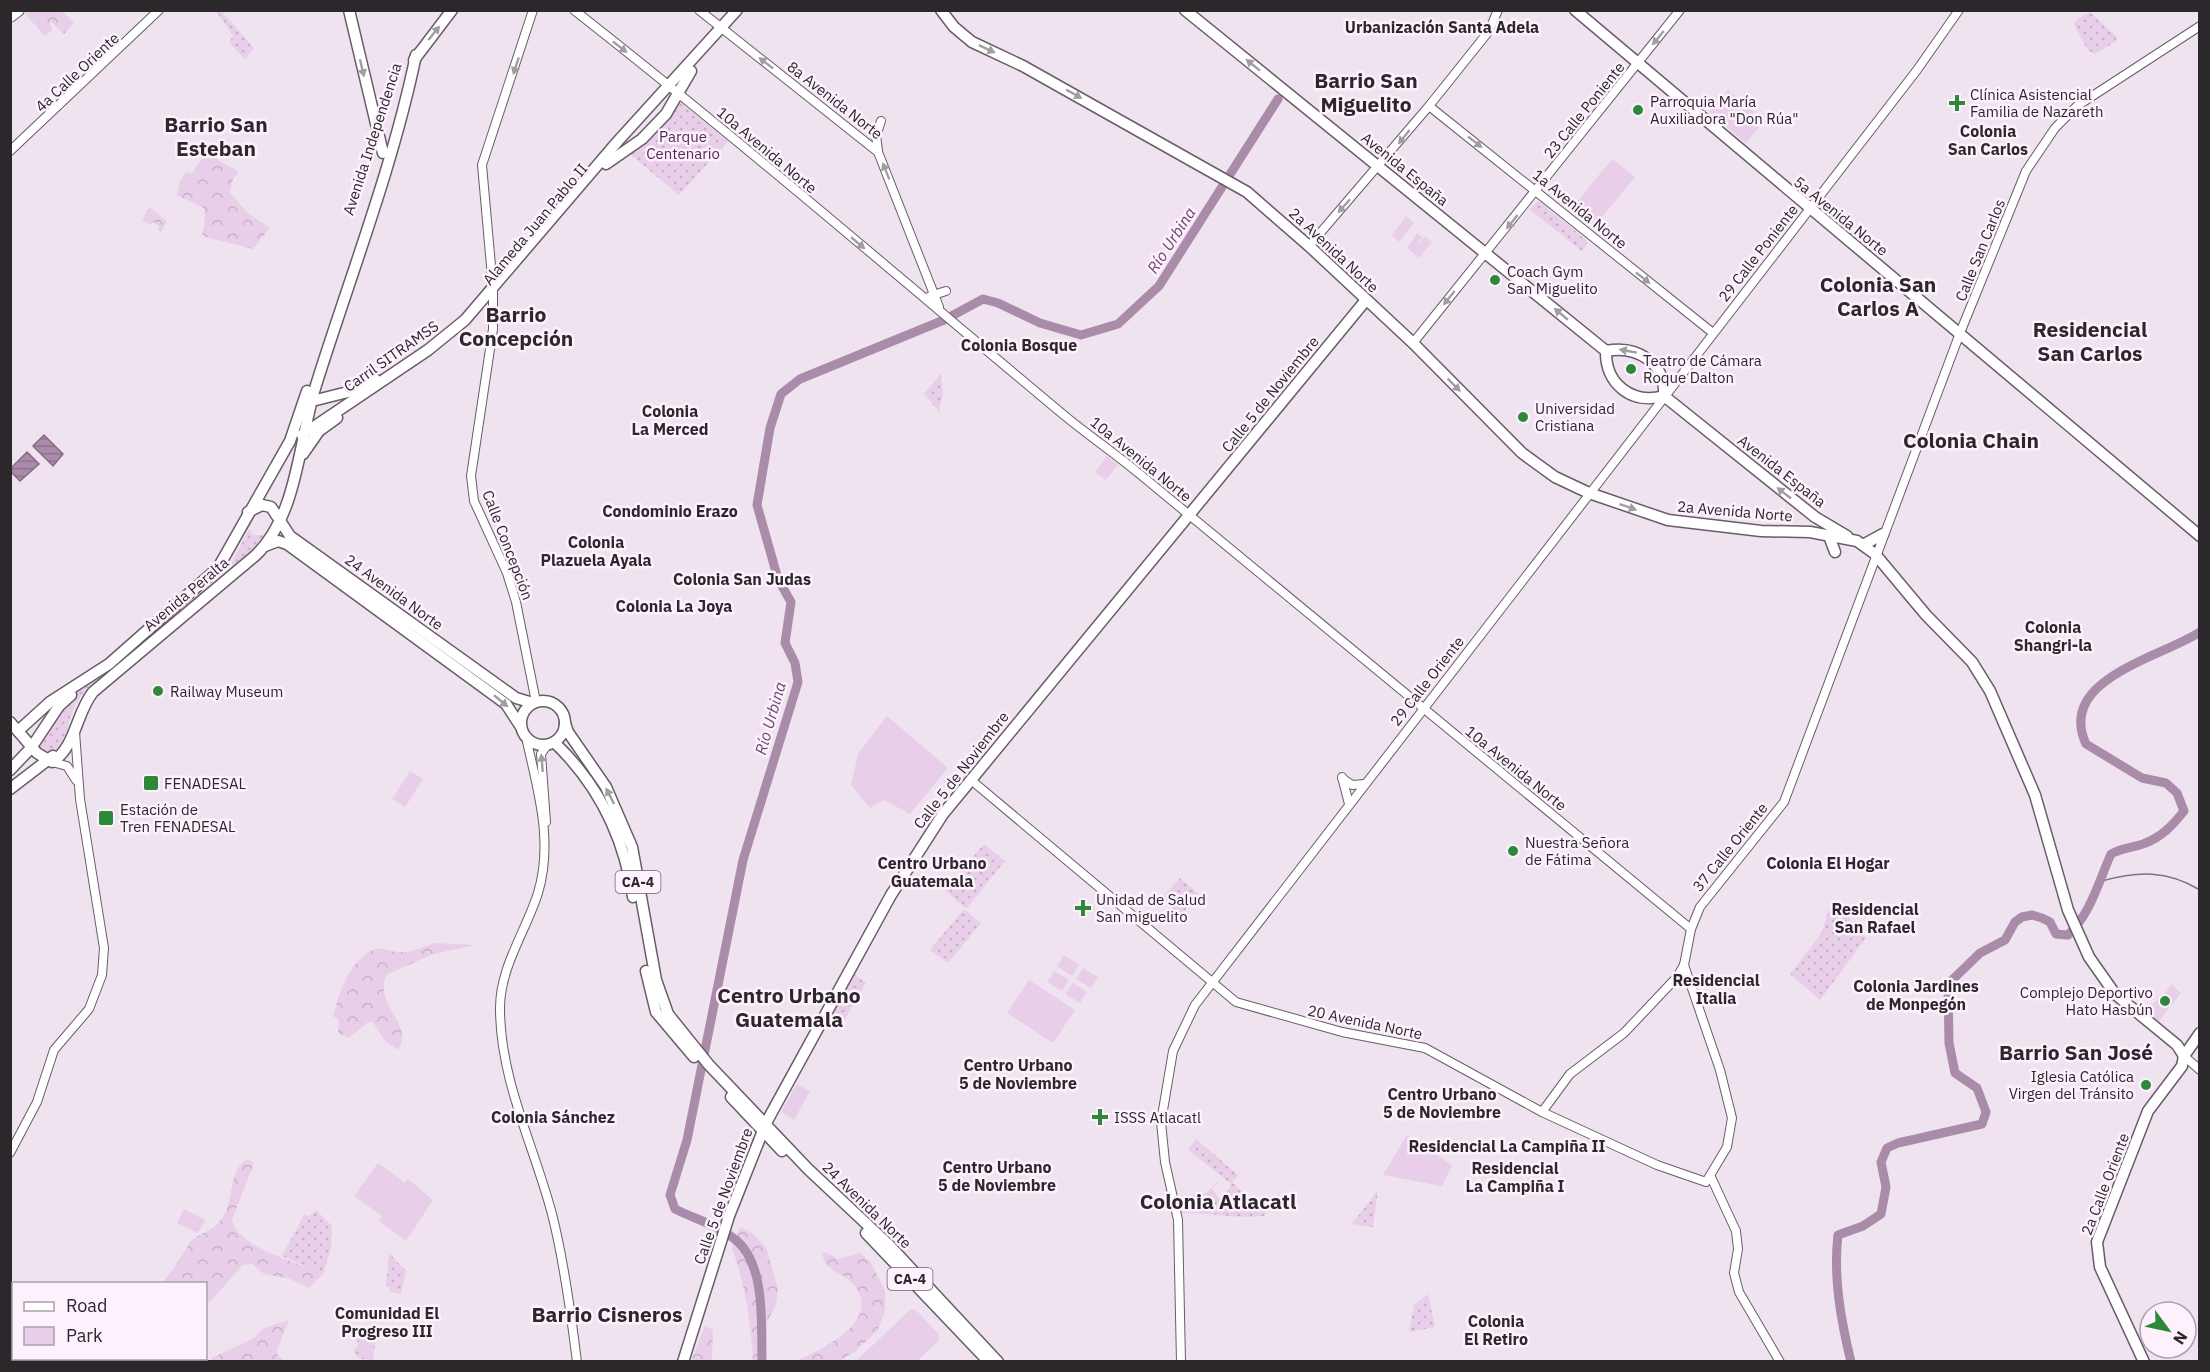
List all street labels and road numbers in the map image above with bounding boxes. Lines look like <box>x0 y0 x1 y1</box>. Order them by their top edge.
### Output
street label: 4a Calle Oriente <box>31 28 123 116</box>
street label: 8a Avenida Norte <box>783 57 887 143</box>
street label: 23 Calle Poniente <box>1539 58 1629 162</box>
street label: Avenida Independencia <box>338 60 406 218</box>
street label: 10a Avenida Norte <box>713 103 821 197</box>
street label: Avenida España <box>1358 128 1452 210</box>
street label: Alameda Juan Pablo II <box>478 159 592 289</box>
street label: 1a Avenida Norte <box>1529 165 1631 253</box>
street label: 5a Avenida Norte <box>1790 172 1892 260</box>
street label: Calle San Carlos <box>1951 196 2009 304</box>
street label: 29 Calle Poniente <box>1714 201 1802 305</box>
street label: 2a Avenida Norte <box>1285 204 1383 296</box>
street label: Carril SITRAMSS <box>340 316 442 396</box>
street label: Calle 5 de Noviembre <box>1217 332 1323 456</box>
street label: 10a Avenida Norte <box>1086 412 1196 506</box>
street label: Avenida España <box>1734 431 1830 511</box>
street label: Calle Concepción <box>478 487 538 603</box>
street label: 2a Avenida Norte <box>1676 496 1794 526</box>
street label: 24 Avenida Norte <box>341 550 447 634</box>
street label: Avenida Peralta <box>140 553 232 635</box>
street label: 29 Calle Oriente <box>1386 632 1468 730</box>
street label: Calle 5 de Noviembre <box>909 707 1013 833</box>
street label: 10a Avenida Norte <box>1461 721 1571 815</box>
street label: 37 Calle Oriente <box>1688 799 1772 895</box>
road number: CA-4 <box>616 871 660 893</box>
street label: 20 Avenida Norte <box>1306 1001 1424 1043</box>
street label: Calle 5 de Noviembre <box>689 1125 757 1267</box>
street label: 2a Calle Oriente <box>2077 1130 2133 1238</box>
street label: 24 Avenida Norte <box>818 1158 916 1252</box>
road number: CA-4 <box>888 1268 932 1290</box>

